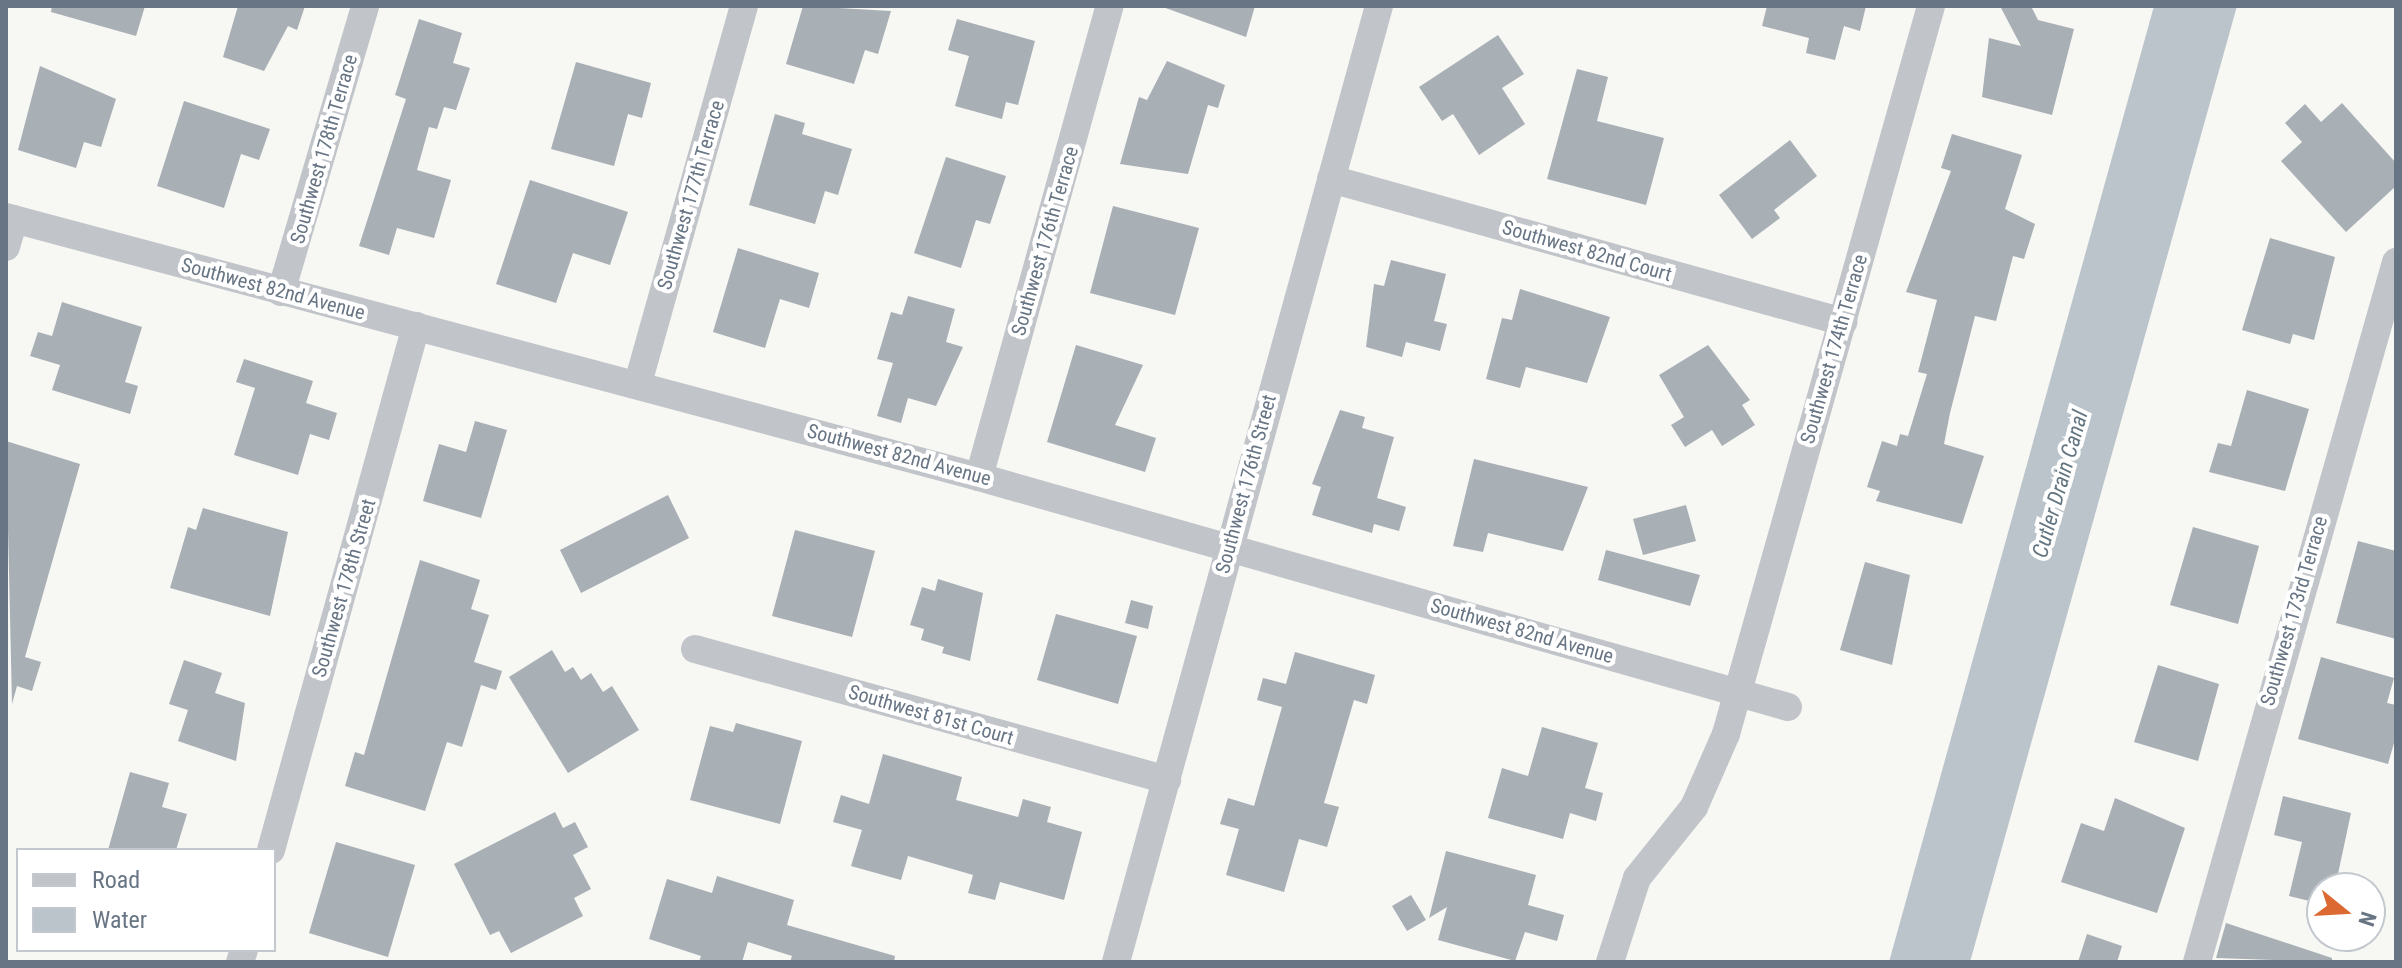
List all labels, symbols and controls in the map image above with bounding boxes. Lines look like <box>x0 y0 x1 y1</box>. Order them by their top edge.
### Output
street label: Southwest 178th Terrace <box>285 51 363 247</box>
street label: Southwest 177th Terrace <box>652 97 730 293</box>
street label: Southwest 176th Terrace <box>1006 143 1084 339</box>
street label: Southwest 82nd Court <box>1500 215 1674 287</box>
street label: Southwest 174th Terrace <box>1795 251 1873 447</box>
street label: Southwest 82nd Avenue <box>179 253 367 325</box>
street label: Southwest 176th Street <box>1211 392 1281 576</box>
water label: Cutler Drain Canal <box>2026 407 2094 561</box>
street label: Southwest 82nd Avenue <box>805 419 993 491</box>
street label: Southwest 178th Street <box>307 496 381 680</box>
street label: Southwest 173rd Terrace <box>2255 513 2333 709</box>
street label: Southwest 82nd Avenue <box>1428 593 1616 669</box>
street label: Southwest 81st Court <box>846 680 1016 750</box>
legend <box>16 848 276 952</box>
text: Road <box>92 866 140 894</box>
north arrow <box>2306 872 2386 952</box>
text: Water <box>92 906 147 934</box>
text: N <box>2353 909 2381 929</box>

